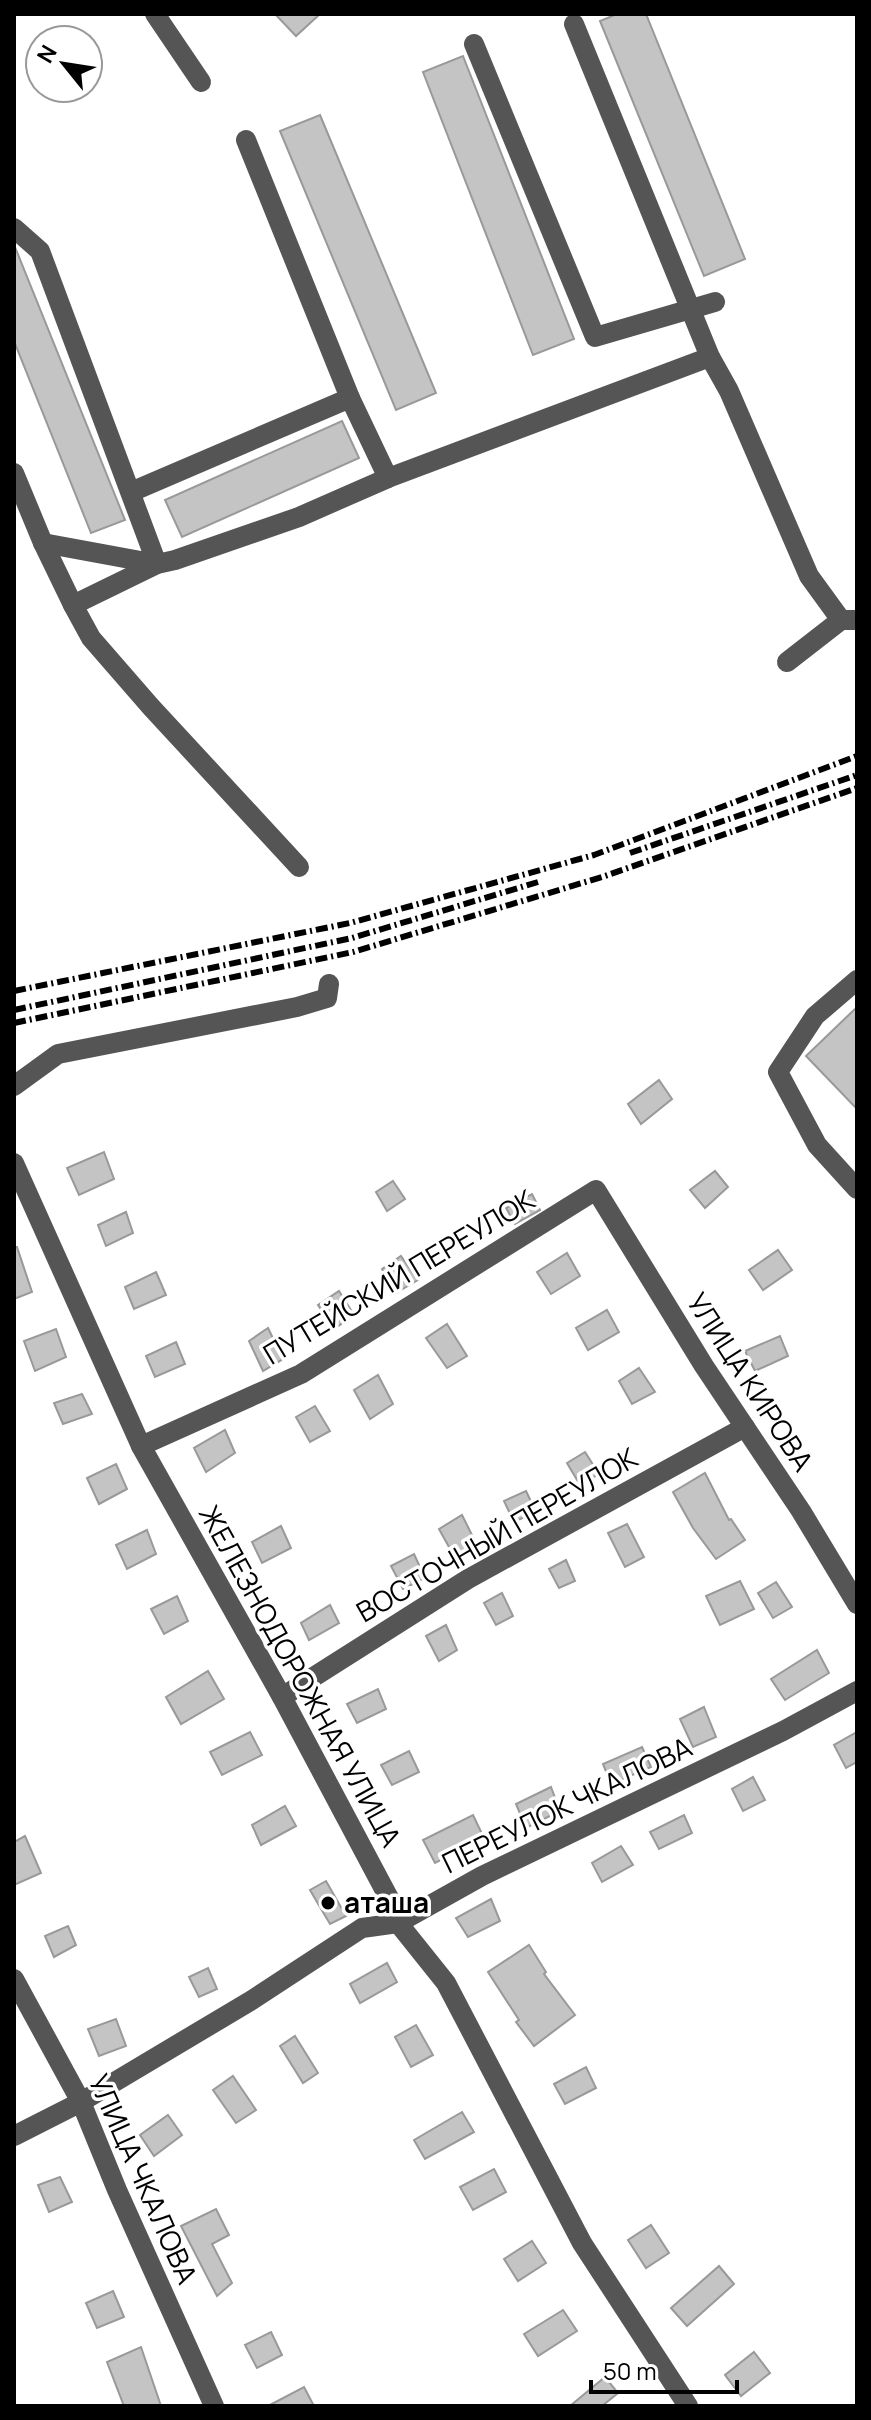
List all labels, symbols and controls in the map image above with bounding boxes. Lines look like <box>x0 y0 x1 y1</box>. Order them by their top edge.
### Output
north arrow <box>24 24 104 104</box>
text: N <box>30 40 64 68</box>
street label: ПУТЕЙСКИЙ ПЕРЕУЛОК <box>256 1180 542 1372</box>
street label: УЛИЦА КИРОВА <box>679 1285 823 1478</box>
street label: ВОСТОЧНЫЙ ПЕРЕУЛОК <box>349 1438 644 1630</box>
street label: ЖЕЛЕЗНОДОРОЖНАЯ УЛИЦА <box>191 1498 411 1853</box>
street label: ПЕРЕУЛОК ЧКАЛОВА <box>435 1727 698 1881</box>
place label: аташа <box>344 1883 429 1921</box>
marker: аташа <box>319 1894 337 1912</box>
street label: УЛИЦА ЧКАЛОВА <box>81 2068 207 2290</box>
scale bar <box>591 2344 737 2394</box>
text: 50 m <box>603 2354 657 2387</box>

